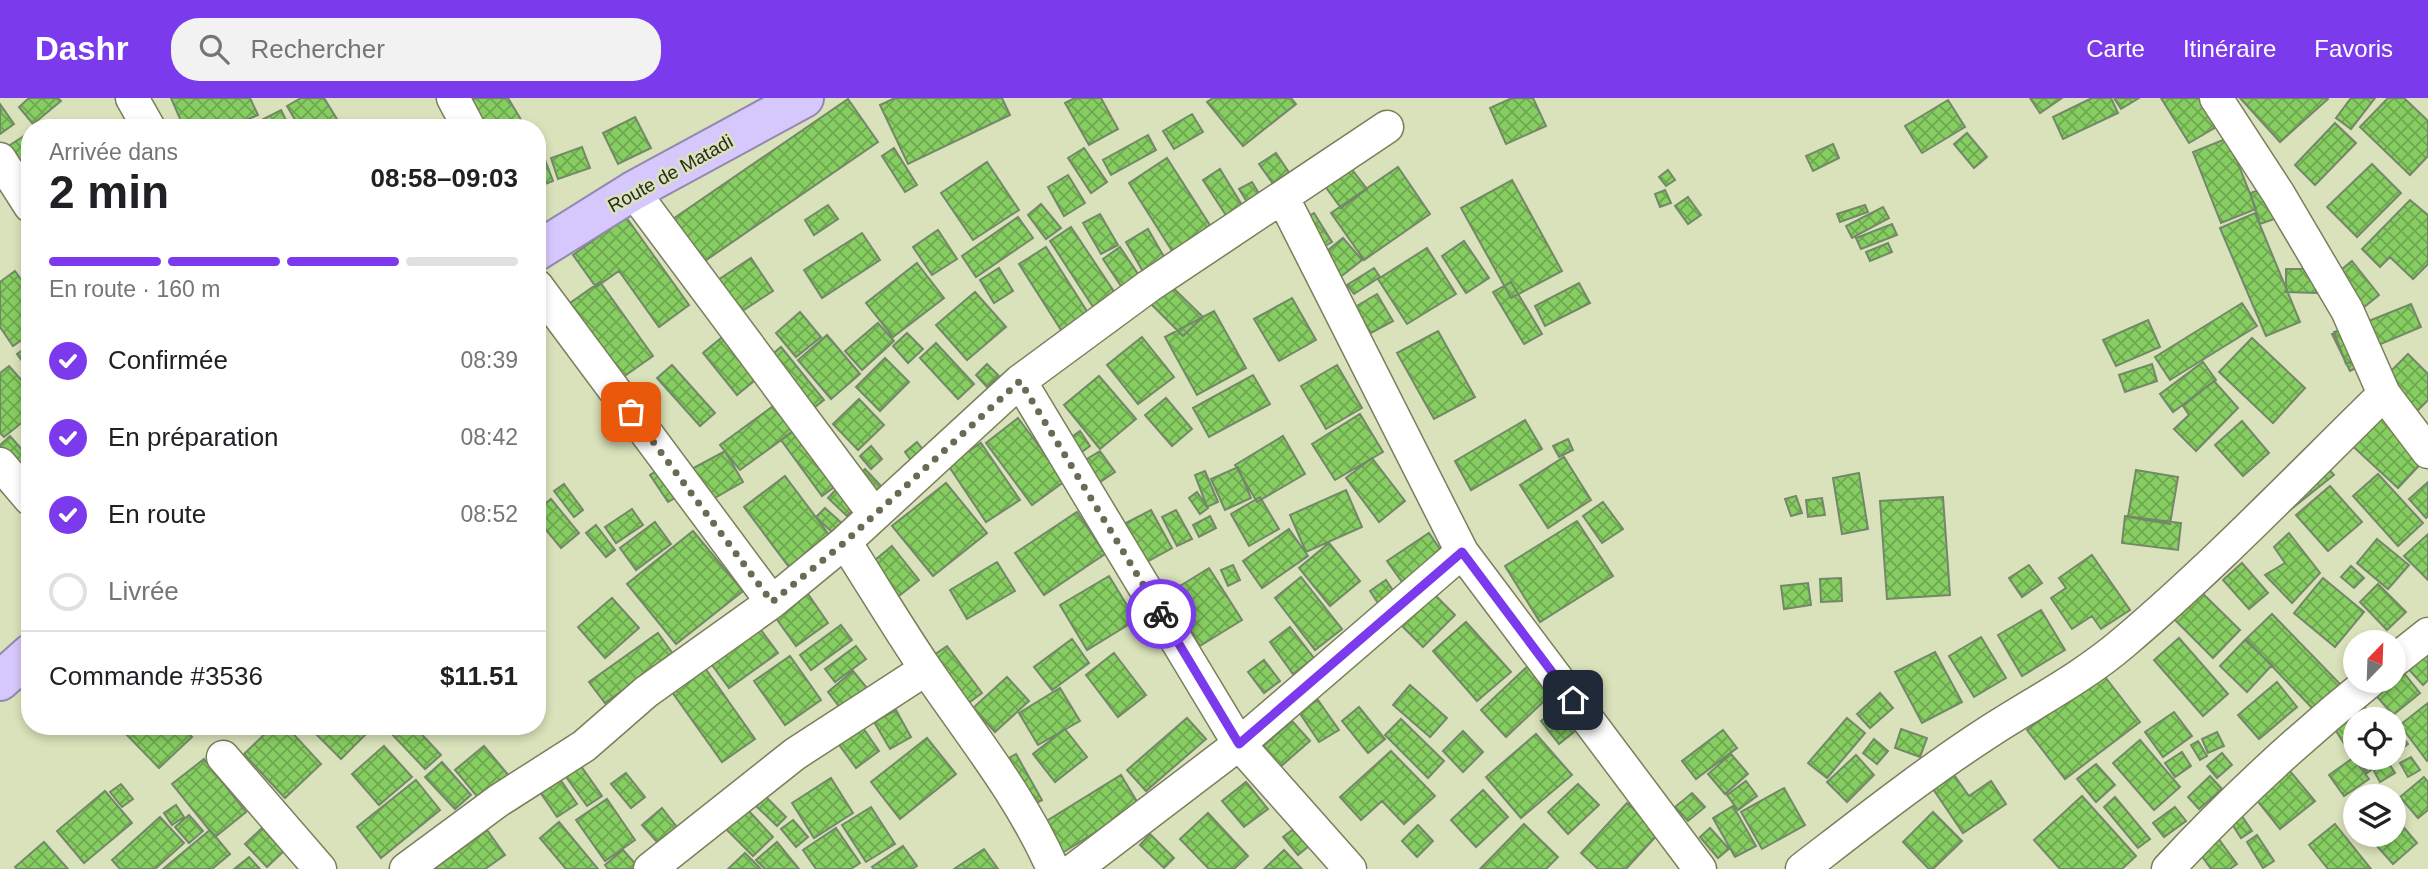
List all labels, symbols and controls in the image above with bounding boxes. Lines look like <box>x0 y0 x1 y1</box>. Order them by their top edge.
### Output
search box <box>171 18 661 81</box>
text: Dashr <box>35 30 129 67</box>
icon: search <box>195 30 233 68</box>
text: Rechercher <box>251 34 385 64</box>
text: Carte <box>2086 35 2145 62</box>
text: Itinéraire <box>2183 35 2276 62</box>
text: Favoris <box>2314 35 2393 62</box>
street label: Route de Matadi <box>604 130 736 216</box>
text: Arrivée dans <box>49 139 178 165</box>
text: 08:58–09:03 <box>371 163 518 193</box>
text: 2 min <box>49 166 169 218</box>
text: En route · 160 m <box>49 276 220 302</box>
icon: check <box>49 342 87 380</box>
text: Confirmée <box>108 345 228 375</box>
text: 08:39 <box>460 347 518 373</box>
pin <box>601 382 661 442</box>
icon: bag <box>612 393 650 431</box>
icon: check <box>49 419 87 457</box>
text: En préparation <box>108 422 279 452</box>
text: 08:42 <box>460 424 518 450</box>
icon: check <box>49 496 87 534</box>
text: En route <box>108 499 206 529</box>
text: 08:52 <box>460 501 518 527</box>
text: Livrée <box>108 576 179 606</box>
courier <box>1126 579 1196 649</box>
icon: bike <box>1142 595 1180 633</box>
north arrow <box>2343 630 2406 693</box>
map controls <box>2343 630 2406 847</box>
text: Commande #3536 <box>49 661 263 691</box>
text: $11.51 <box>440 661 518 691</box>
pin <box>1543 670 1603 730</box>
icon: home <box>1554 681 1592 719</box>
button: locate <box>2343 707 2406 770</box>
button: layers <box>2343 784 2406 847</box>

